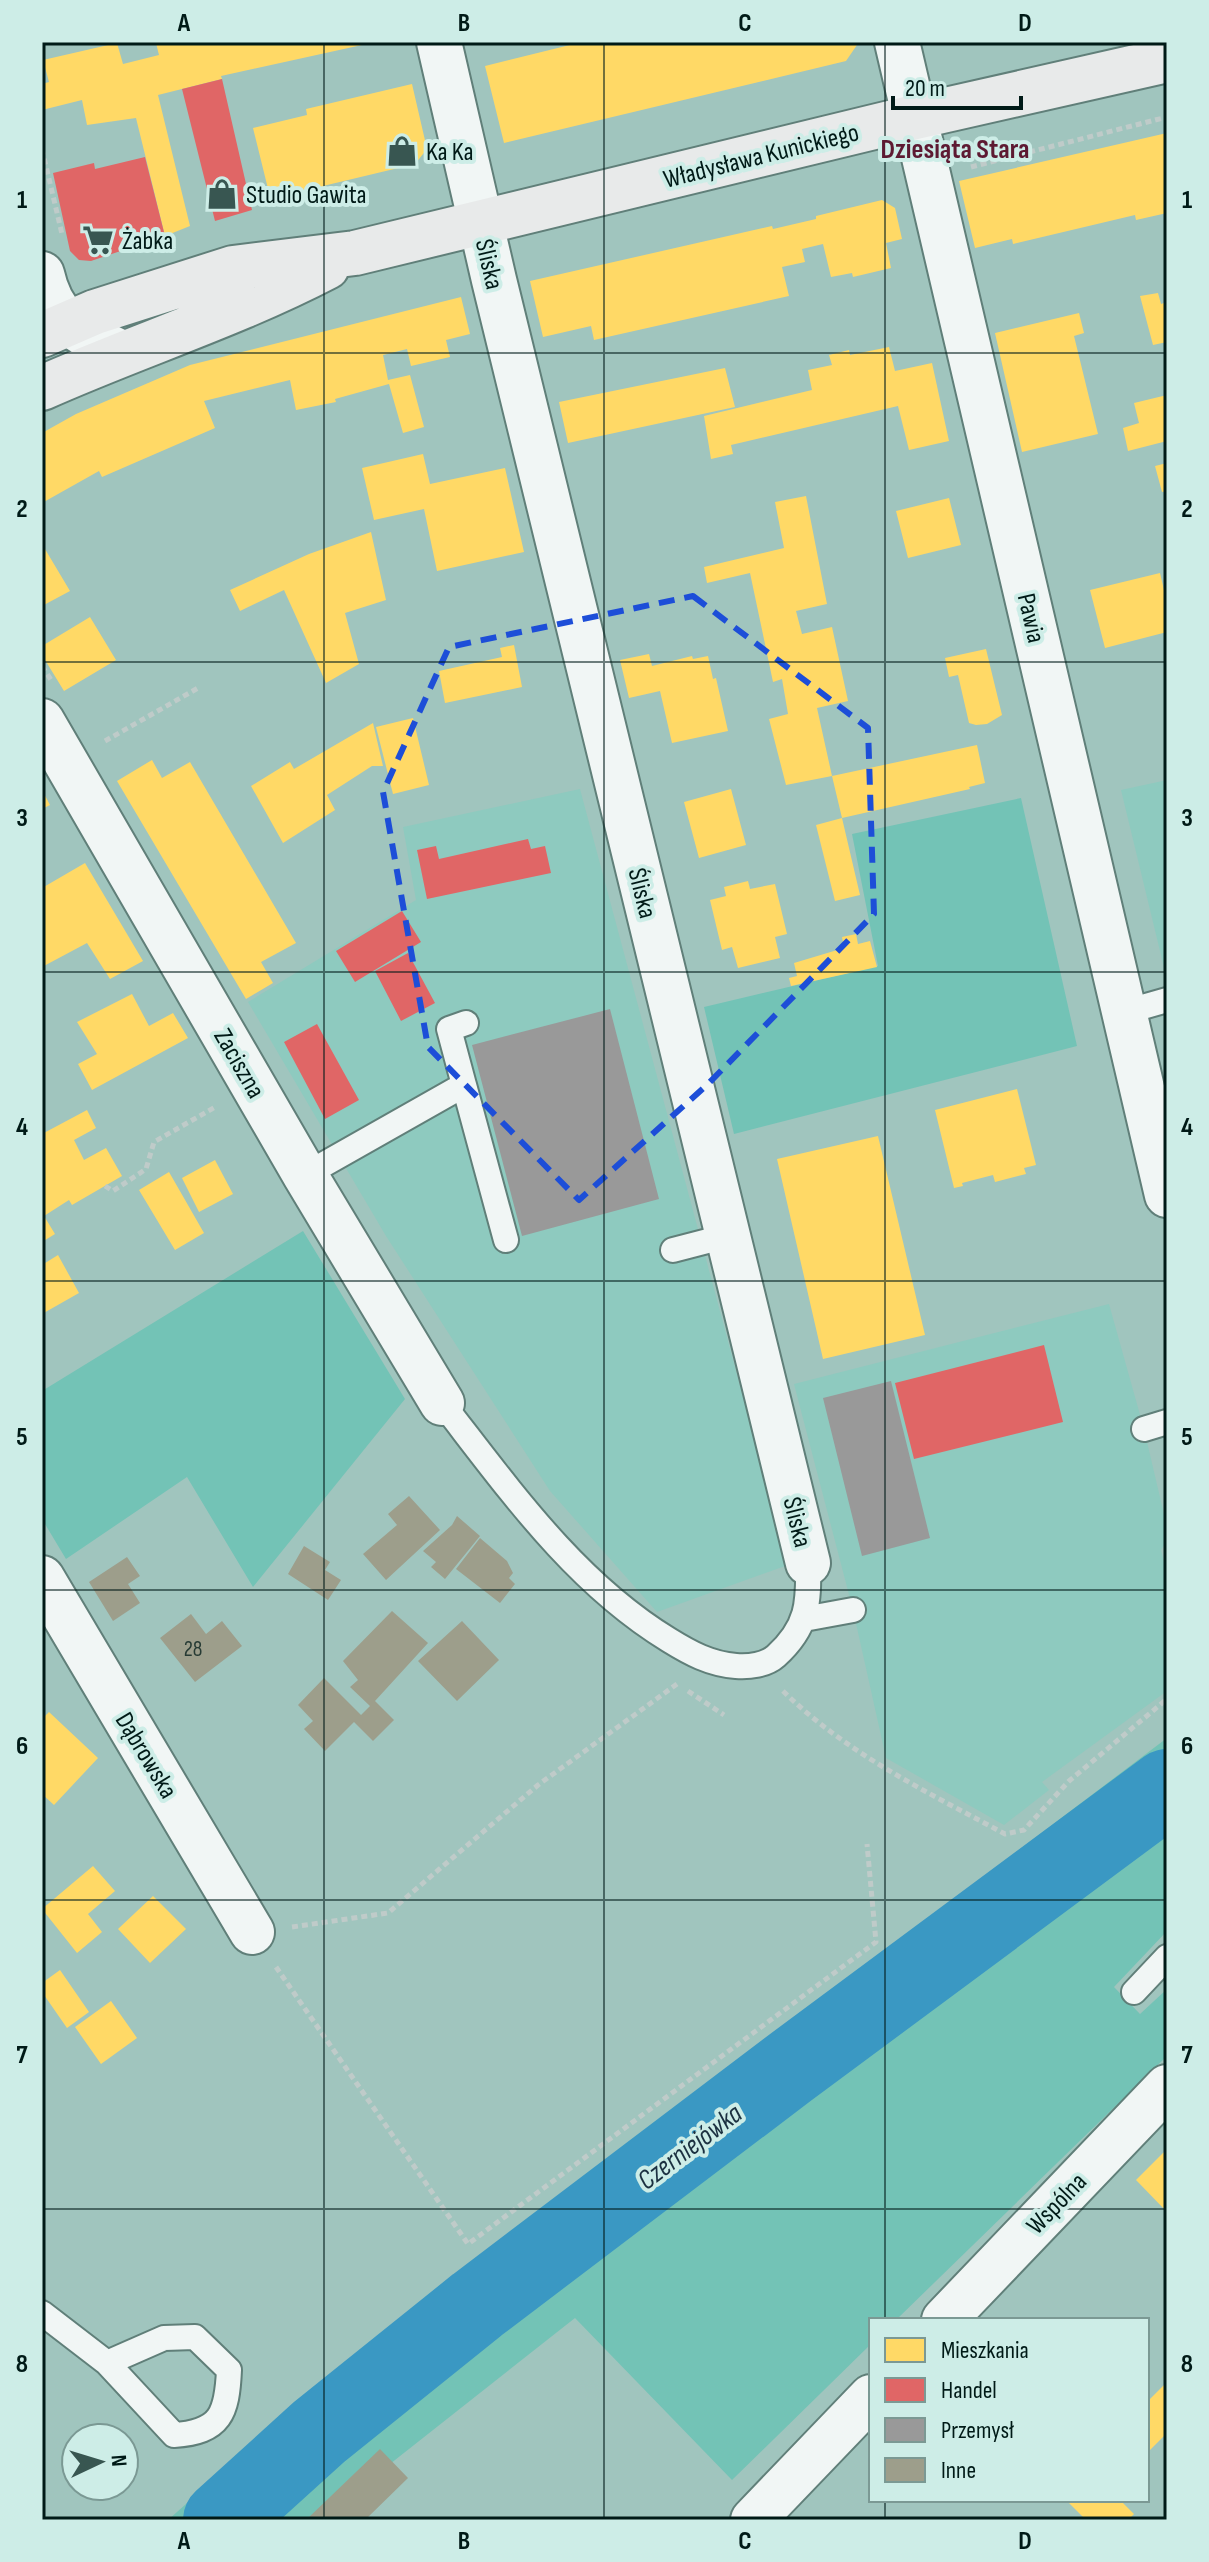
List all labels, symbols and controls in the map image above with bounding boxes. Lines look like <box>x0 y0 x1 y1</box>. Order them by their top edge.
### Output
text: A <box>177 8 191 39</box>
text: B <box>458 8 470 39</box>
text: C <box>738 8 752 39</box>
text: D <box>1018 8 1032 39</box>
scale bar <box>893 60 1021 110</box>
text: 20 m <box>905 74 945 103</box>
street label: Władysława Kunickiego <box>661 117 862 196</box>
district label: Dziesiąta Stara <box>881 133 1029 166</box>
shop icon: Ka Ka <box>385 134 419 168</box>
place label: Ka Ka <box>426 137 473 168</box>
shop icon: Studio Gawita <box>205 177 239 211</box>
place label: Studio Gawita <box>246 180 366 211</box>
text: 1 <box>17 185 27 216</box>
text: 1 <box>1182 185 1192 216</box>
supermarket icon: Żabka <box>81 223 115 257</box>
place label: Żabka <box>122 226 173 257</box>
street label: Śliska <box>468 236 509 292</box>
text: 2 <box>16 494 28 525</box>
text: 2 <box>1181 494 1193 525</box>
street label: Pawia <box>1010 591 1051 646</box>
text: 3 <box>16 803 28 834</box>
text: 3 <box>1181 803 1193 834</box>
street label: Śliska <box>620 865 663 922</box>
street label: Zaciszna <box>206 1023 271 1104</box>
text: 4 <box>16 1112 28 1143</box>
text: 4 <box>1181 1112 1193 1143</box>
text: 5 <box>16 1422 28 1453</box>
text: 5 <box>1181 1422 1193 1453</box>
street label: Śliska <box>775 1494 818 1551</box>
house number: 28 <box>184 1636 202 1663</box>
street label: Dąbrowska <box>108 1707 183 1804</box>
text: 6 <box>16 1731 28 1762</box>
text: 6 <box>1181 1731 1193 1762</box>
text: 7 <box>16 2040 28 2071</box>
text: 7 <box>1181 2040 1193 2071</box>
water label: Czerniejówka <box>631 2097 749 2197</box>
street label: Wspólna <box>1020 2167 1094 2241</box>
legend <box>869 2318 1149 2502</box>
text: Mieszkania <box>941 2336 1029 2365</box>
text: 8 <box>16 2349 28 2380</box>
text: 8 <box>1181 2349 1193 2380</box>
text: Handel <box>941 2376 997 2405</box>
text: Przemysł <box>941 2416 1014 2445</box>
north arrow <box>60 2422 140 2502</box>
text: N <box>105 2454 132 2468</box>
text: Inne <box>941 2456 976 2485</box>
text: A <box>177 2526 191 2557</box>
text: B <box>458 2526 470 2557</box>
text: C <box>738 2526 752 2557</box>
text: D <box>1018 2526 1032 2557</box>

